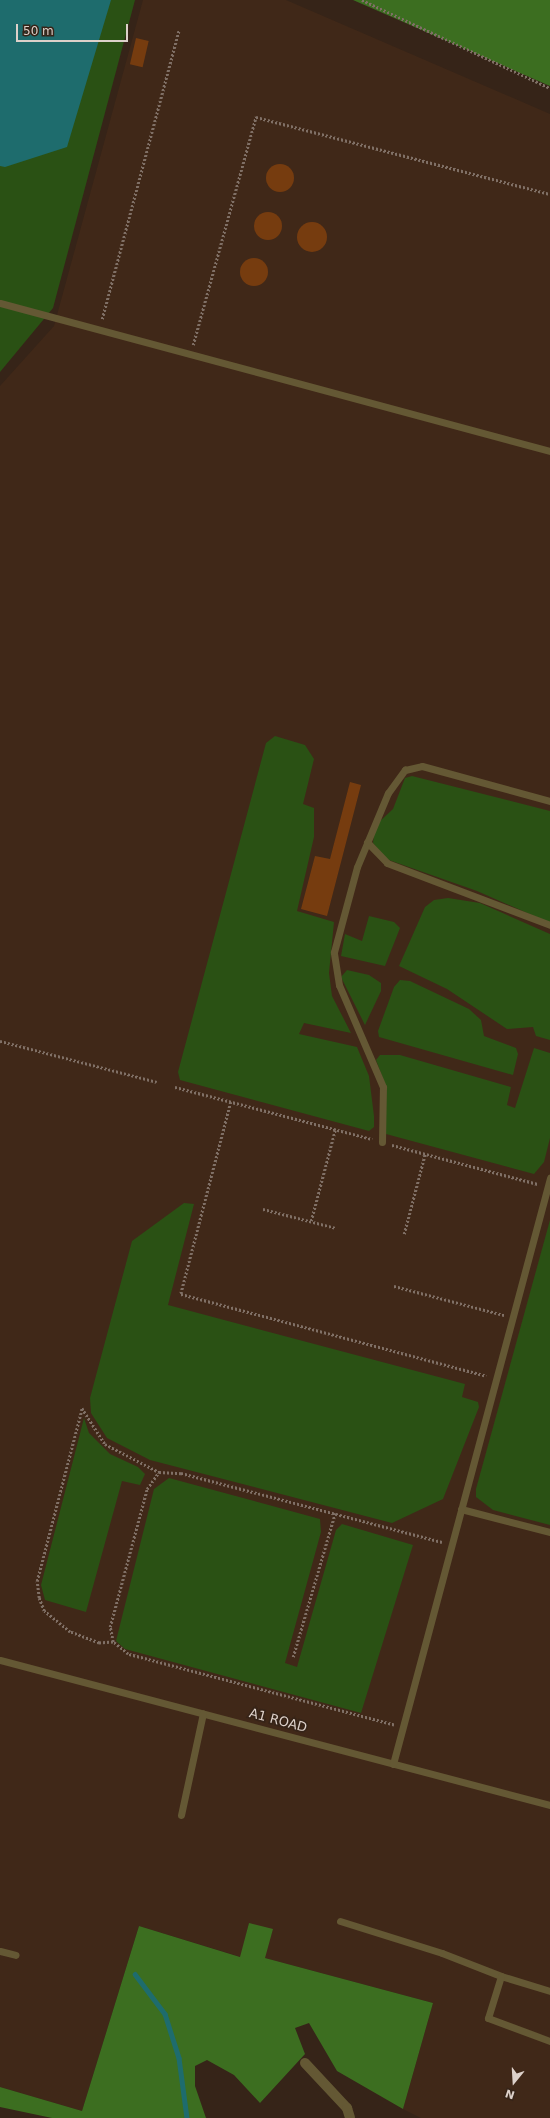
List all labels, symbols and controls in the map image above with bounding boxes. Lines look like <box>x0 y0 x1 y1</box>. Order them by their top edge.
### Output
scale bar <box>18 16 130 42</box>
text: 50 m <box>23 24 54 38</box>
street label: A1 ROAD <box>247 1706 309 1736</box>
north arrow <box>494 2062 534 2102</box>
text: N <box>504 2086 517 2101</box>

